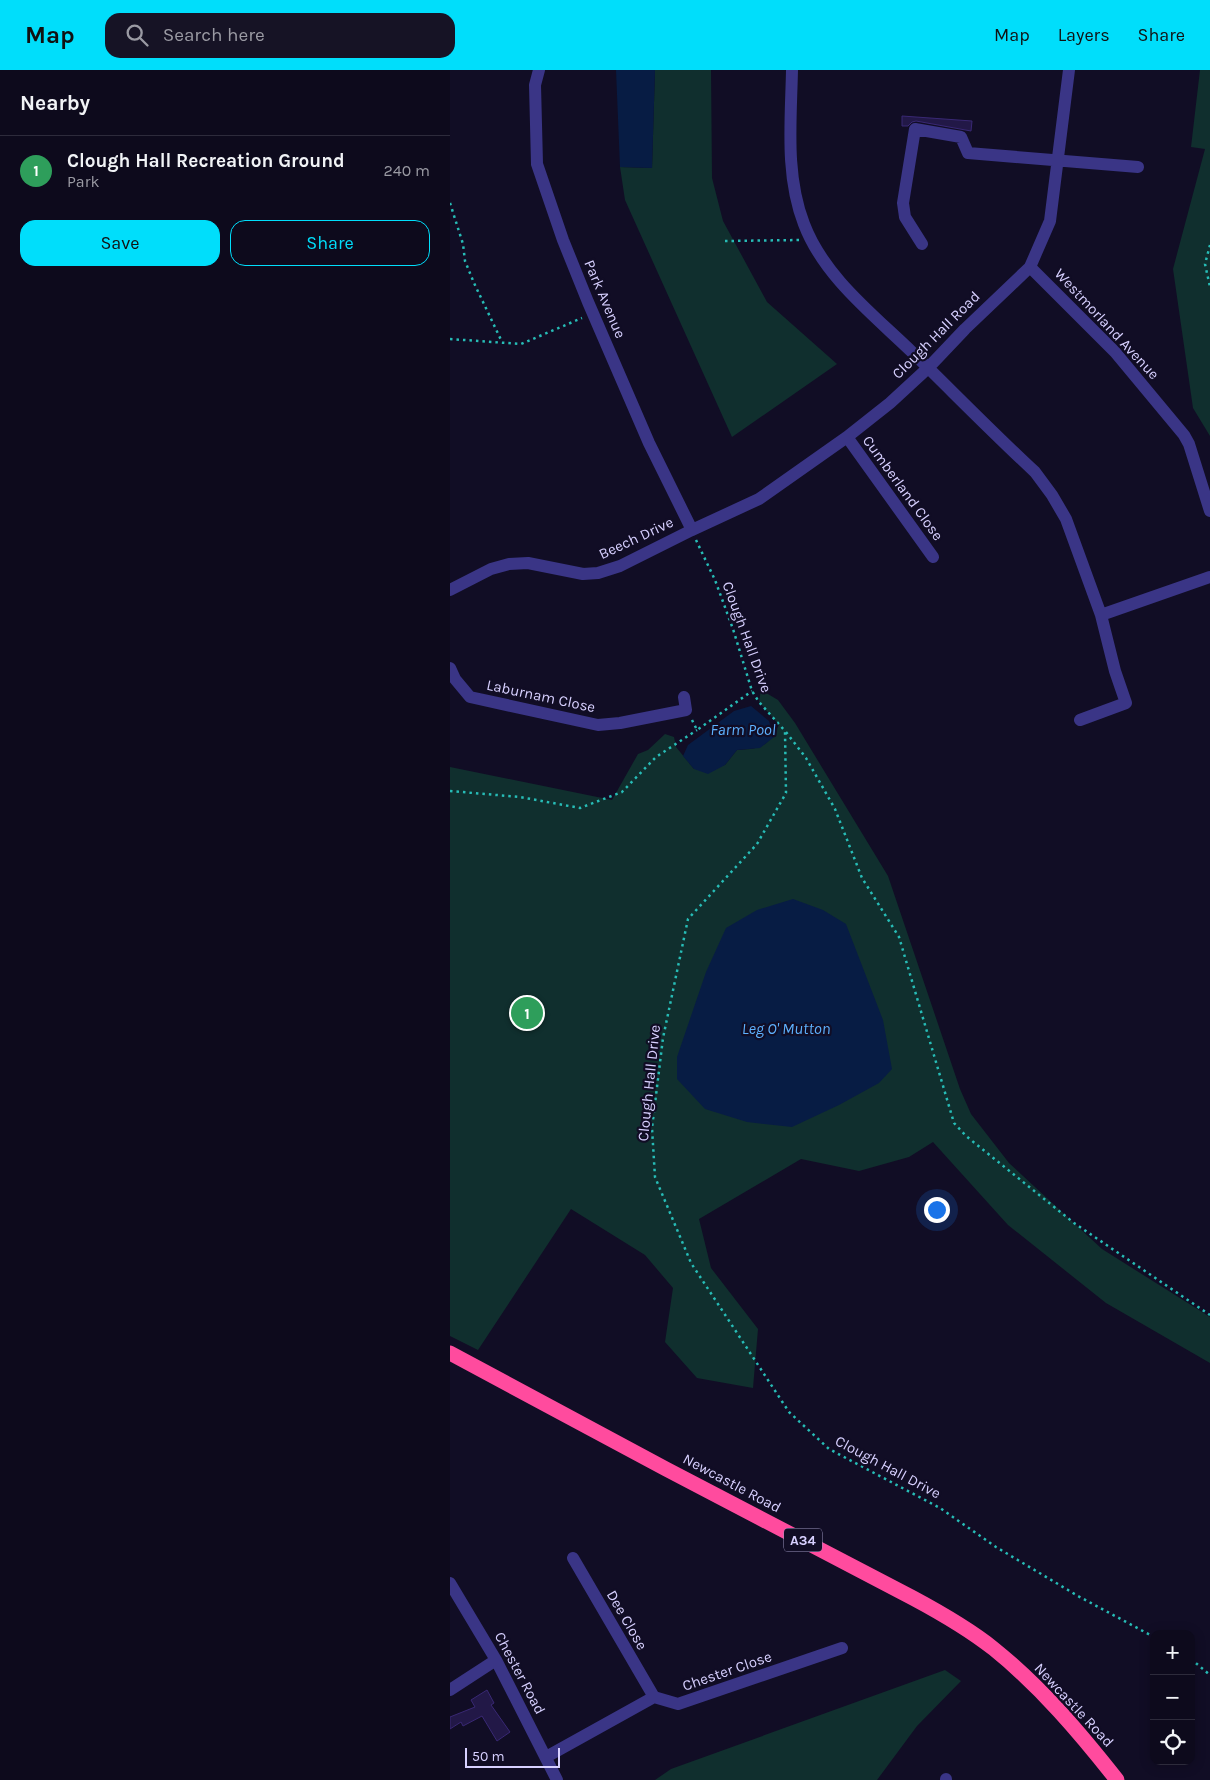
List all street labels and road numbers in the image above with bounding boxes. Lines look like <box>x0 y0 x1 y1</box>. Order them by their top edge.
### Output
street label: Park Avenue <box>580 257 630 341</box>
street label: Westmorland Avenue <box>1051 265 1163 383</box>
street label: Clough Hall Road <box>888 287 984 383</box>
street label: Cumberland Close <box>859 432 947 544</box>
street label: Beech Drive <box>596 513 676 563</box>
street label: Clough Hall Drive <box>719 579 775 695</box>
street label: Laburnam Close <box>485 676 597 716</box>
street label: Clough Hall Drive <box>634 1024 664 1142</box>
street label: Clough Hall Drive <box>832 1432 944 1502</box>
street label: Newcastle Road <box>680 1450 784 1516</box>
road number: A34 <box>784 1528 822 1552</box>
street label: Dee Close <box>603 1587 651 1653</box>
street label: Chester Road <box>491 1629 549 1717</box>
street label: Chester Close <box>680 1647 774 1695</box>
street label: Newcastle Road <box>1030 1659 1118 1751</box>

